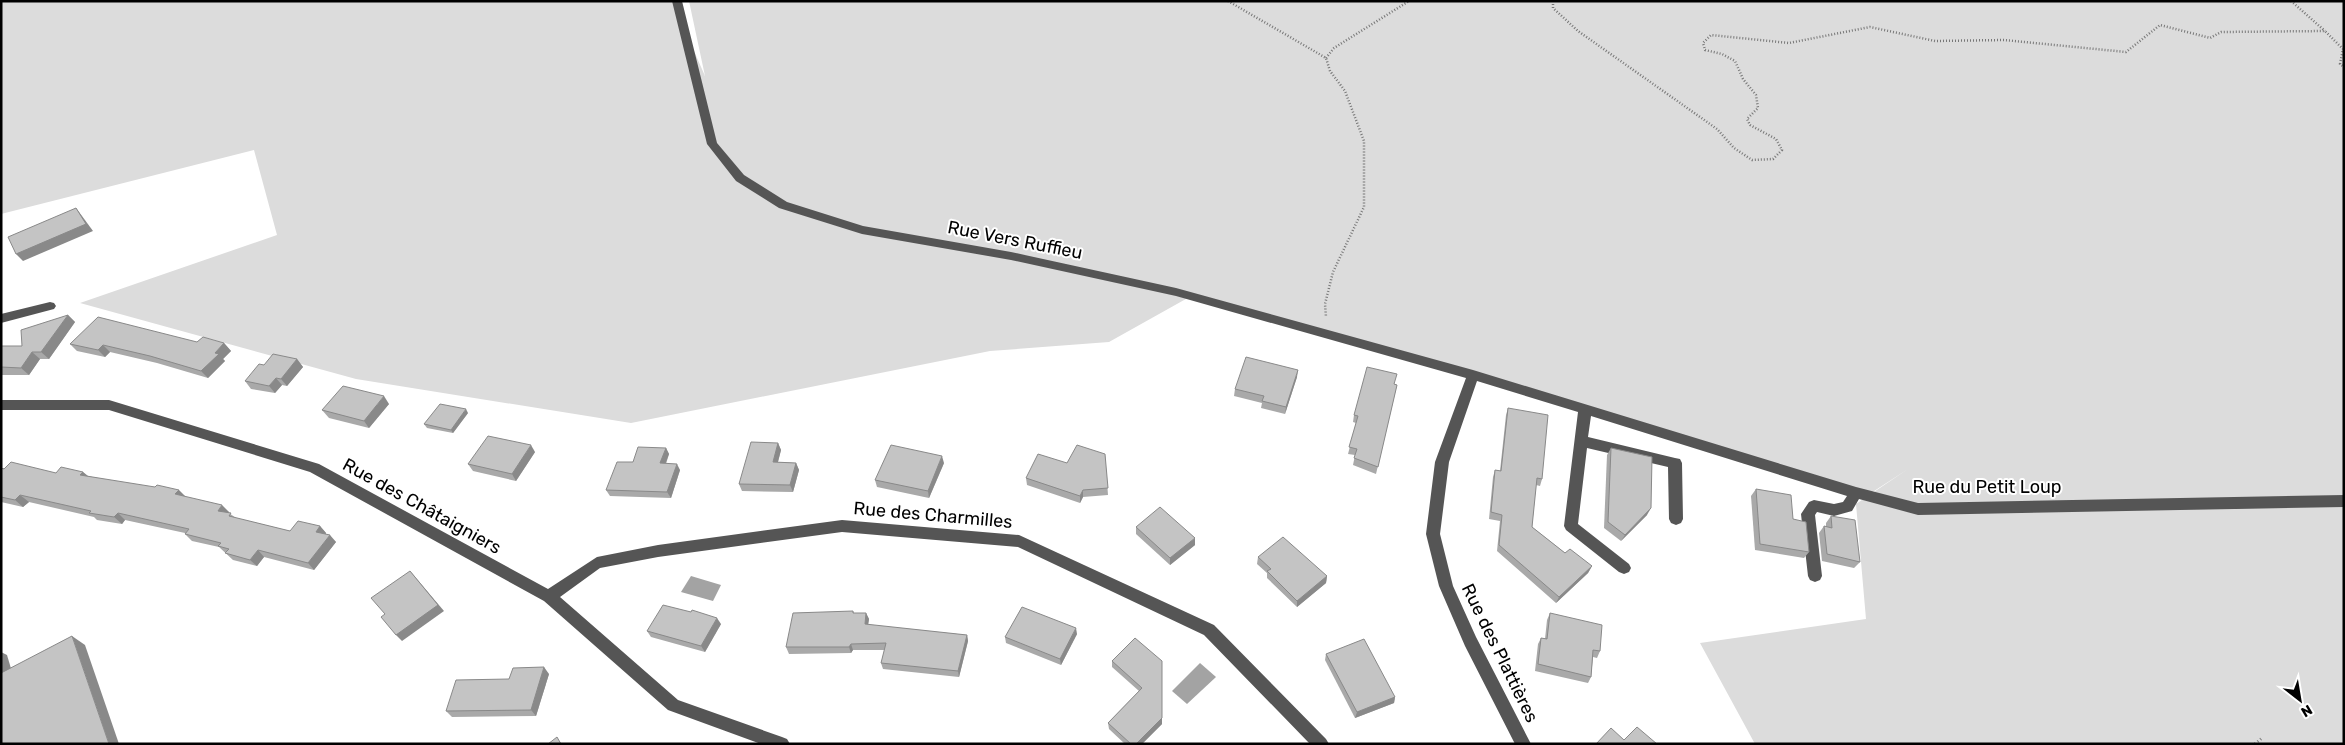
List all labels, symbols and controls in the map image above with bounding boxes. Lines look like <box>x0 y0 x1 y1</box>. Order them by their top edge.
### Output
street label: Rue Vers Ruffieu <box>946 216 1084 264</box>
street label: Rue des Châtaigniers <box>339 453 505 559</box>
street label: Rue du Petit Loup <box>1912 476 2062 498</box>
street label: Rue des Charmilles <box>853 497 1013 533</box>
street label: Rue des Plattières <box>1457 580 1543 726</box>
north arrow <box>2275 675 2325 725</box>
text: N <box>2298 701 2315 721</box>

